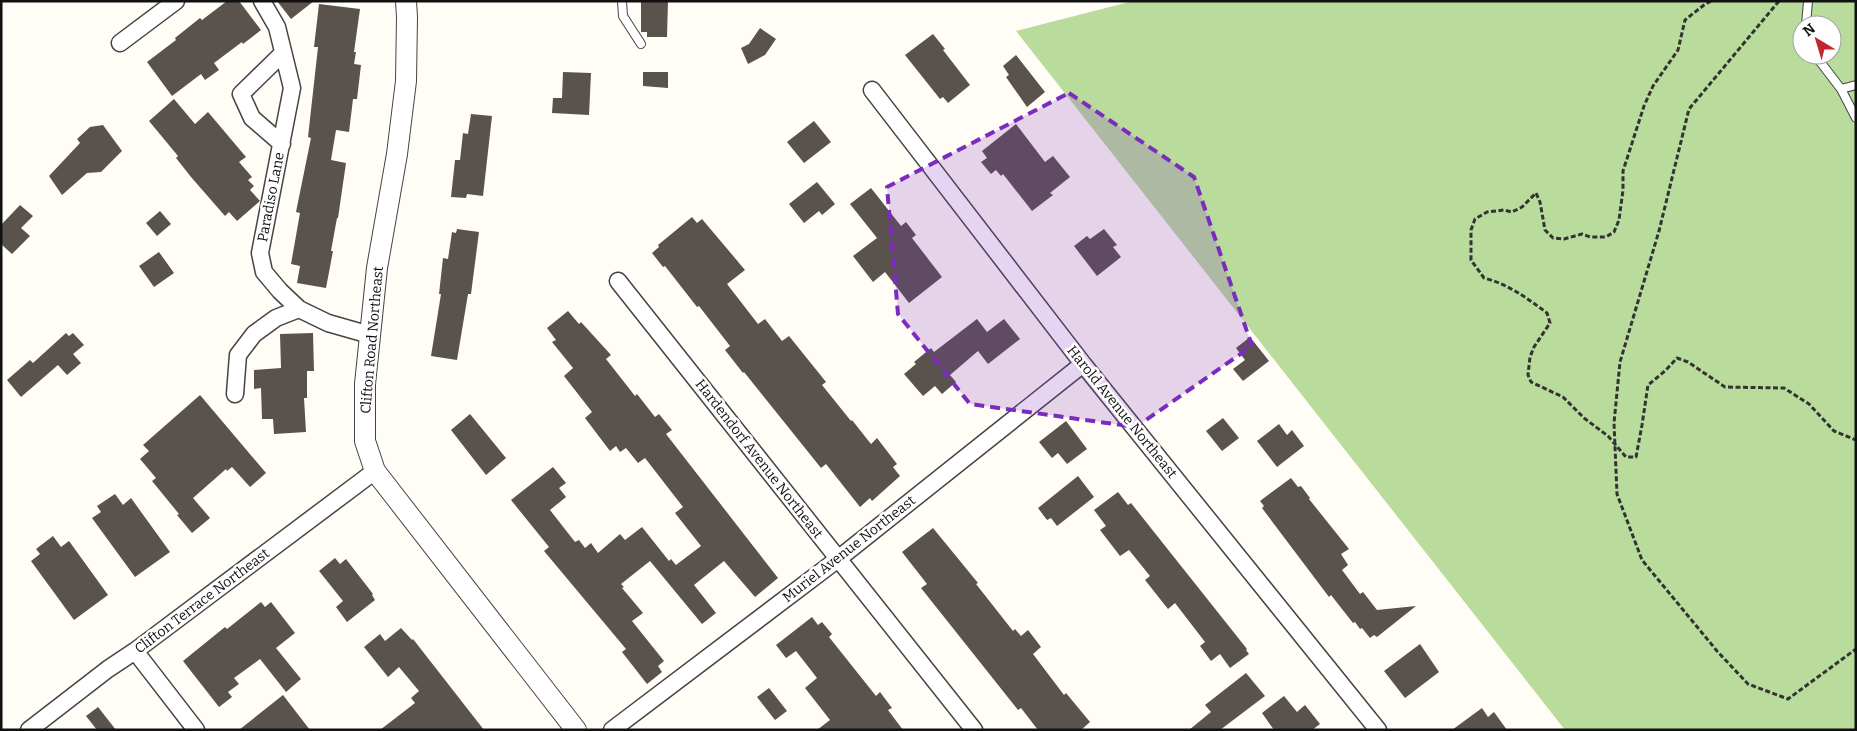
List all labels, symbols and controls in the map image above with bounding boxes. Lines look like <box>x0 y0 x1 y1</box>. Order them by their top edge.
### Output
north arrow <box>1792 15 1842 65</box>
text: N <box>1800 20 1819 40</box>
street label: Paradiso Lane <box>254 151 288 243</box>
street label: Clifton Road Northeast <box>357 266 387 414</box>
street label: Harold Avenue Northeast <box>1063 342 1181 482</box>
street label: Hardendorf Avenue Northeast <box>692 376 826 542</box>
street label: Muriel Avenue Northeast <box>779 492 919 606</box>
street label: Clifton Terrace Northeast <box>131 545 273 657</box>

